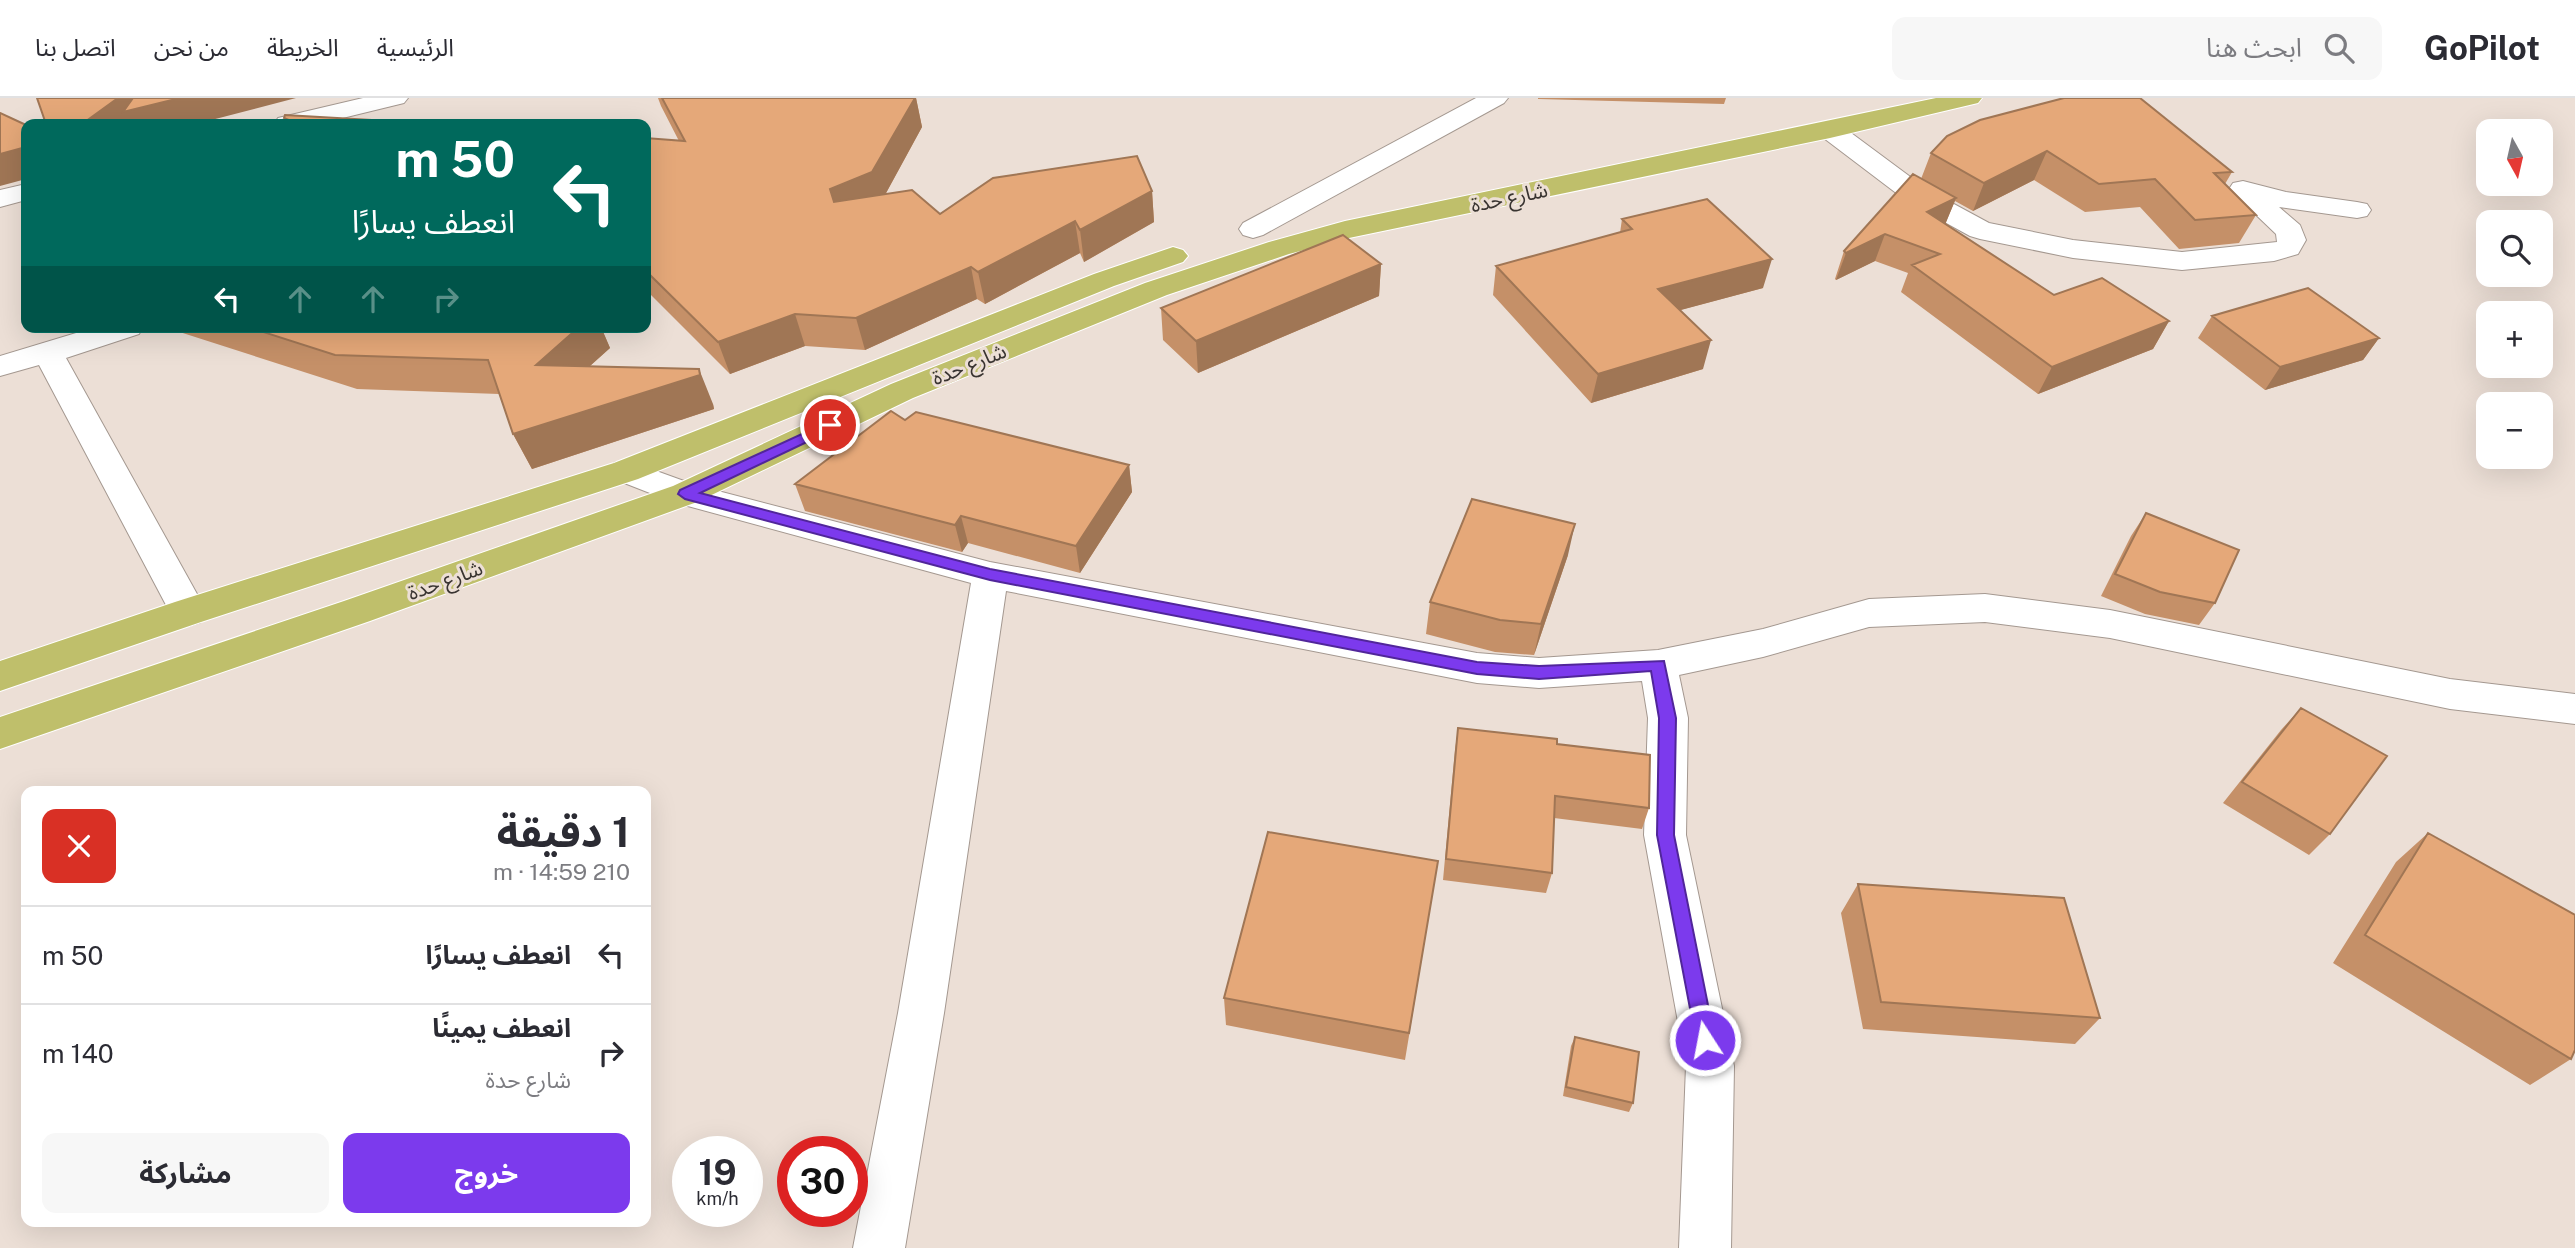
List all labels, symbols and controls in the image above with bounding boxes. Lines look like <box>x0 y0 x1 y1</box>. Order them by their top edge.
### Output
search box <box>1892 17 2382 80</box>
icon: search <box>2320 29 2358 67</box>
text: GoPilot <box>2424 29 2540 67</box>
text: ابحث هنا <box>2206 32 2302 63</box>
text: اتصل بنا <box>35 33 116 61</box>
text: من نحن <box>154 33 229 61</box>
text: الخريطة <box>267 33 339 61</box>
text: الرئيسية <box>377 33 454 61</box>
north arrow <box>2476 119 2553 196</box>
map controls <box>2476 119 2553 469</box>
text: 50 m <box>395 130 515 188</box>
icon: left <box>539 147 630 238</box>
street label: شارع حدة <box>1468 177 1550 220</box>
text: انعطف يسارًا <box>352 203 515 240</box>
button: search <box>2476 210 2553 287</box>
icon: left <box>208 280 246 318</box>
icon: ahead <box>281 280 319 318</box>
icon: ahead <box>354 280 392 318</box>
icon: right <box>427 280 465 318</box>
button: + <box>2476 301 2553 378</box>
street label: شارع حدة <box>928 338 1011 393</box>
button: − <box>2476 392 2553 469</box>
pin <box>800 395 860 455</box>
icon: arrive <box>811 406 849 444</box>
street label: شارع حدة <box>404 555 487 608</box>
text: 1 دقيقة <box>497 807 630 856</box>
button: close <box>42 809 116 883</box>
text: 210 m · 14:59 <box>493 858 630 885</box>
icon: left <box>592 936 630 974</box>
text: انعطف يسارًا <box>425 939 571 970</box>
text: 50 m <box>42 940 103 971</box>
position arrow <box>1668 1003 1742 1077</box>
text: انعطف يمينًا <box>432 1012 571 1043</box>
icon: right <box>592 1034 630 1072</box>
text: 140 m <box>42 1038 114 1069</box>
text: شارع حدة <box>485 1066 571 1093</box>
button: مشاركة <box>42 1133 329 1213</box>
button: خروج <box>343 1133 630 1213</box>
speed limit sign: 30 <box>777 1136 868 1227</box>
text: 19 <box>698 1152 737 1193</box>
text: km/h <box>696 1188 739 1209</box>

